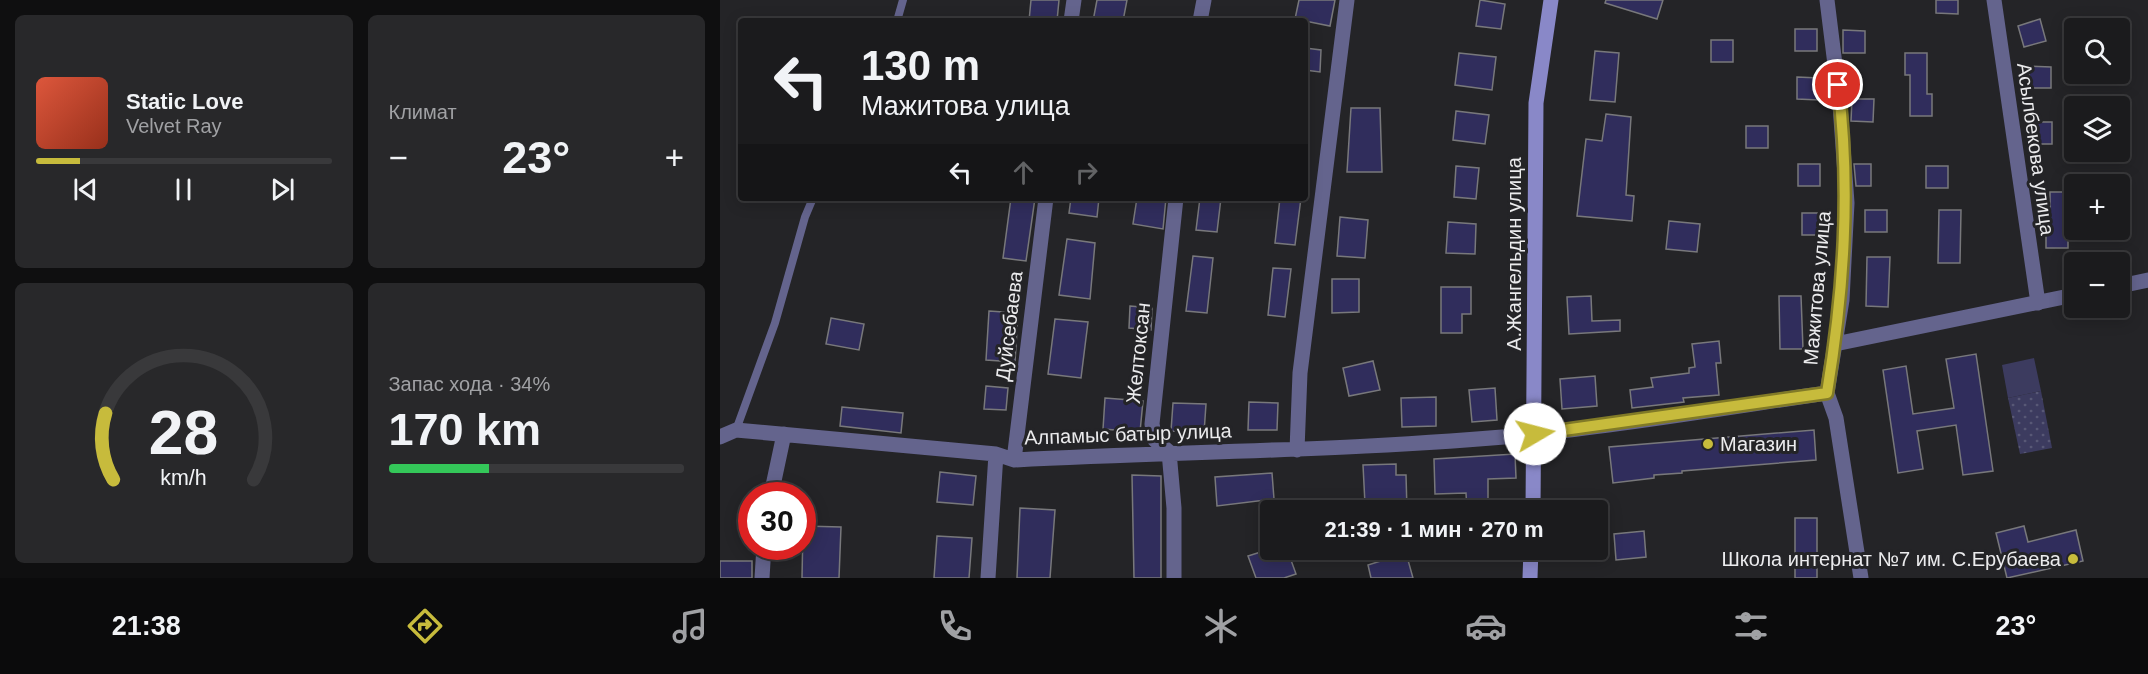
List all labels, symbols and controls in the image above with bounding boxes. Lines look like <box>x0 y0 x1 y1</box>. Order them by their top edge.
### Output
map controls <box>2064 18 2130 318</box>
button: search <box>2064 18 2130 84</box>
icon: left <box>762 42 840 120</box>
text: 130 m <box>861 42 980 89</box>
pin <box>1812 59 1863 110</box>
street label: Асылбекова улица <box>2013 61 2059 237</box>
icon: arrive <box>1821 68 1854 101</box>
text: Static Love <box>126 89 243 114</box>
text: Мажитова улица <box>861 91 1070 121</box>
button: layers <box>2064 96 2130 162</box>
text: Климат <box>389 101 457 123</box>
text: Velvet Ray <box>126 115 222 137</box>
text: 23° <box>502 132 570 183</box>
text: − <box>389 139 408 176</box>
text: + <box>665 139 684 176</box>
icon: left <box>944 156 977 189</box>
icon: ahead <box>1007 156 1040 189</box>
icon: right <box>1070 156 1103 189</box>
street label: А.Жангельдин улица <box>1503 156 1525 351</box>
icon: previous <box>69 173 102 206</box>
icon: pause <box>167 173 200 206</box>
icon: next <box>266 173 299 206</box>
button: + <box>2064 174 2130 240</box>
street label: Мажитова улица <box>1799 209 1835 366</box>
button: − <box>2064 252 2130 318</box>
street label: Дуйсебаева <box>991 269 1027 382</box>
street label: Желтоксан <box>1122 301 1154 405</box>
text: Запас хода · 34% <box>389 373 550 395</box>
text: 28 <box>149 398 218 467</box>
position arrow <box>1503 402 1567 466</box>
text: 170 km <box>389 404 541 455</box>
street label: Алпамыс батыр улица <box>1024 419 1233 449</box>
place label: Магазин <box>1720 433 1797 455</box>
marker: Магазин <box>1701 437 1715 451</box>
text: km/h <box>161 466 207 490</box>
speed limit sign: 30 <box>738 482 816 560</box>
text: 21:39 · 1 мин · 270 m <box>1324 517 1544 542</box>
place label: Школа интернат №7 им. С.Ерубаева <box>1721 548 2062 570</box>
marker: Школа интернат №7 им. С.Ерубаева <box>2066 552 2080 566</box>
icon: directions <box>404 605 446 647</box>
icon: music <box>669 605 711 647</box>
icon: phone <box>934 605 976 647</box>
icon: climate <box>1200 605 1242 647</box>
icon: car <box>1465 605 1507 647</box>
icon: filters <box>1730 605 1772 647</box>
text: 21:38 <box>112 611 181 641</box>
text: 23° <box>1995 611 2036 641</box>

